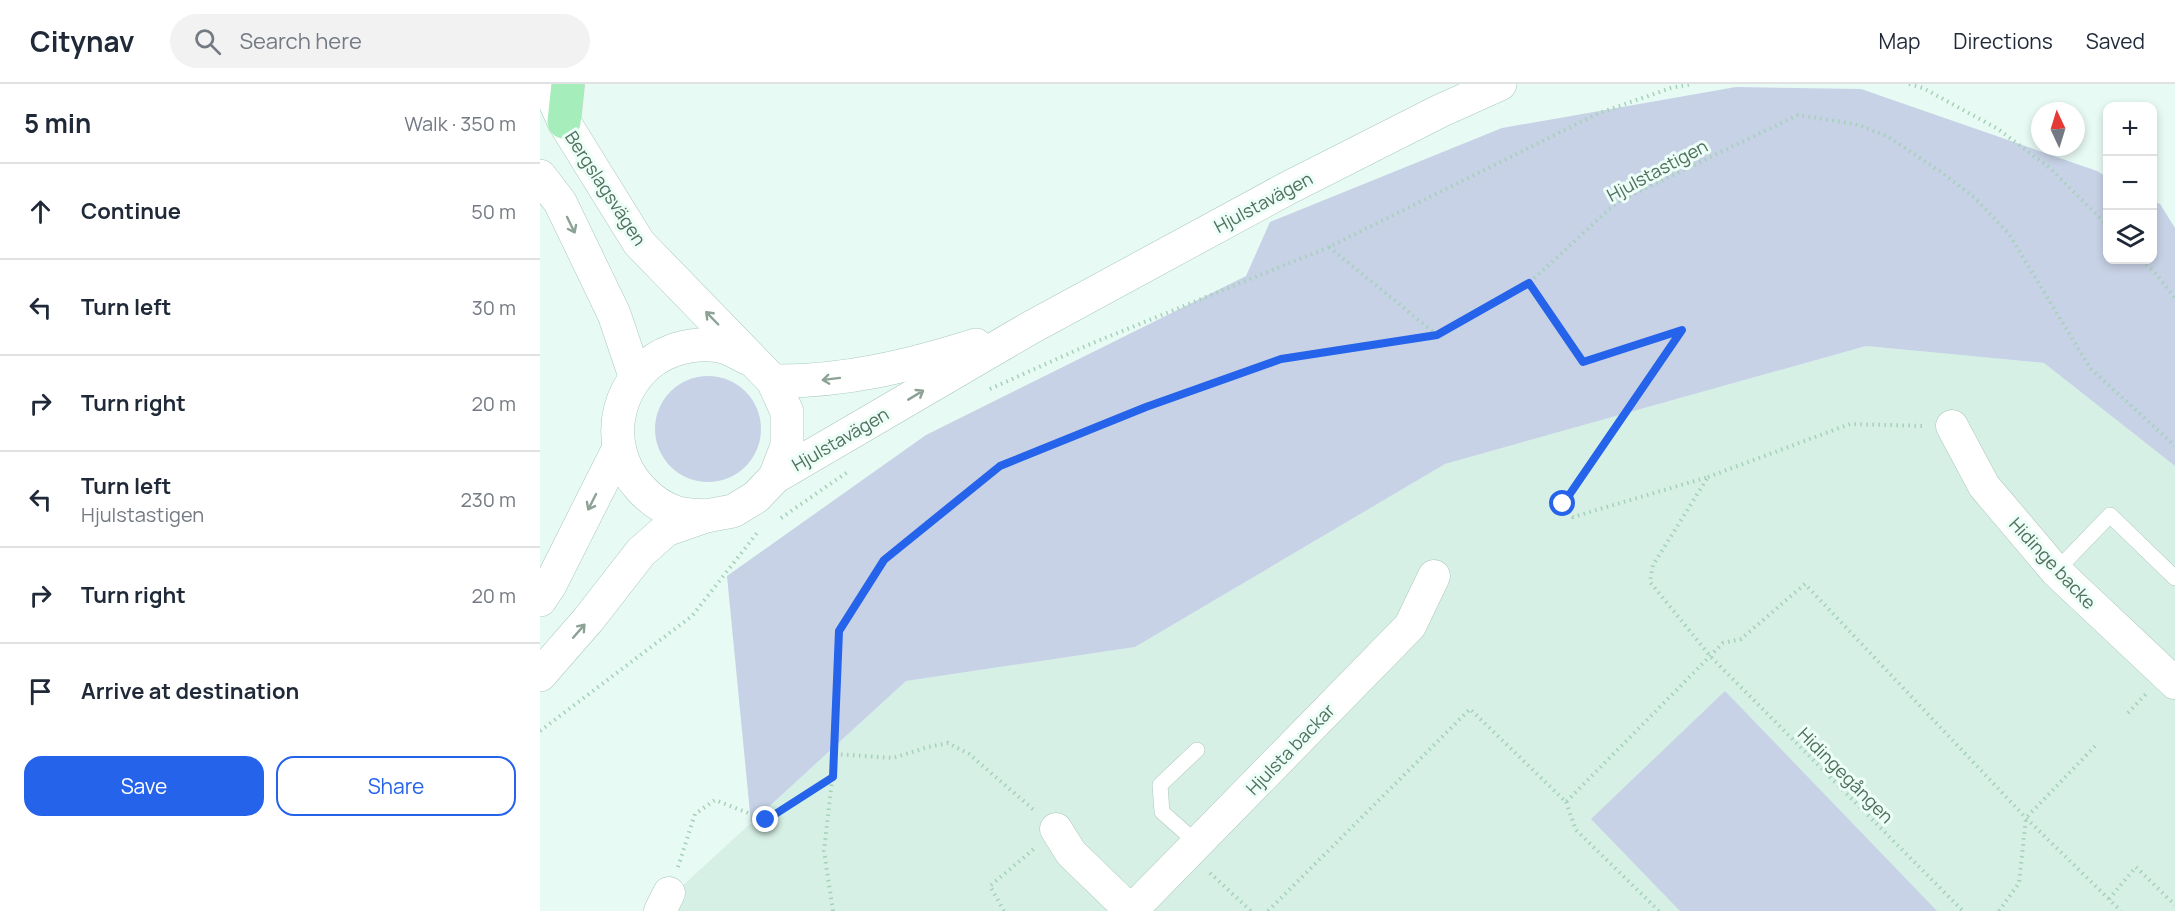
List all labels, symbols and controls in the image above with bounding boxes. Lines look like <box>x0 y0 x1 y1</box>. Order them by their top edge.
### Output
search box <box>170 14 590 68</box>
text: Citynav <box>30 22 134 60</box>
icon: search <box>191 25 224 58</box>
text: Search here <box>239 26 362 56</box>
text: Map <box>1879 27 1920 55</box>
text: Directions <box>1953 27 2053 55</box>
text: Saved <box>2086 27 2145 55</box>
north arrow <box>2031 102 2085 156</box>
map controls <box>2103 102 2157 264</box>
button: + <box>2103 102 2157 156</box>
text: 5 min <box>24 105 91 141</box>
text: Walk · 350 m <box>404 110 516 137</box>
street label: Bergslagsvägen <box>560 126 652 250</box>
street label: Hjulstastigen <box>1602 133 1712 207</box>
button: − <box>2103 156 2157 210</box>
street label: Hjulstavägen <box>1210 166 1316 238</box>
icon: ahead <box>24 195 57 228</box>
text: Continue <box>81 196 181 226</box>
text: 50 m <box>471 198 516 225</box>
button: layers <box>2103 210 2157 264</box>
one-way arrow <box>566 216 578 234</box>
icon: left <box>24 291 57 324</box>
text: Turn left <box>81 292 171 322</box>
text: 30 m <box>472 294 516 321</box>
one-way arrow <box>704 310 719 325</box>
one-way arrow <box>822 374 841 385</box>
icon: right <box>24 387 57 420</box>
text: Turn right <box>81 388 186 418</box>
one-way arrow <box>907 389 924 401</box>
text: 20 m <box>471 390 516 417</box>
street label: Hjulstavägen <box>787 402 893 476</box>
text: Turn left <box>81 471 171 501</box>
icon: left <box>24 483 57 516</box>
text: 230 m <box>460 486 516 513</box>
route start <box>1549 490 1575 516</box>
one-way arrow <box>586 493 598 510</box>
text: Hjulstastigen <box>81 501 204 528</box>
street label: Hidinge backe <box>2004 512 2102 614</box>
icon: right <box>24 579 57 612</box>
text: Turn right <box>81 580 186 610</box>
text: 20 m <box>471 582 516 609</box>
one-way arrow <box>571 623 585 639</box>
icon: arrive <box>24 675 57 708</box>
text: Arrive at destination <box>81 676 299 706</box>
street label: Hjulsta backar <box>1240 698 1340 800</box>
street label: Hidingegången <box>1793 722 1899 828</box>
button: Save <box>24 756 264 816</box>
button: Share <box>276 756 516 816</box>
route end <box>752 806 778 832</box>

